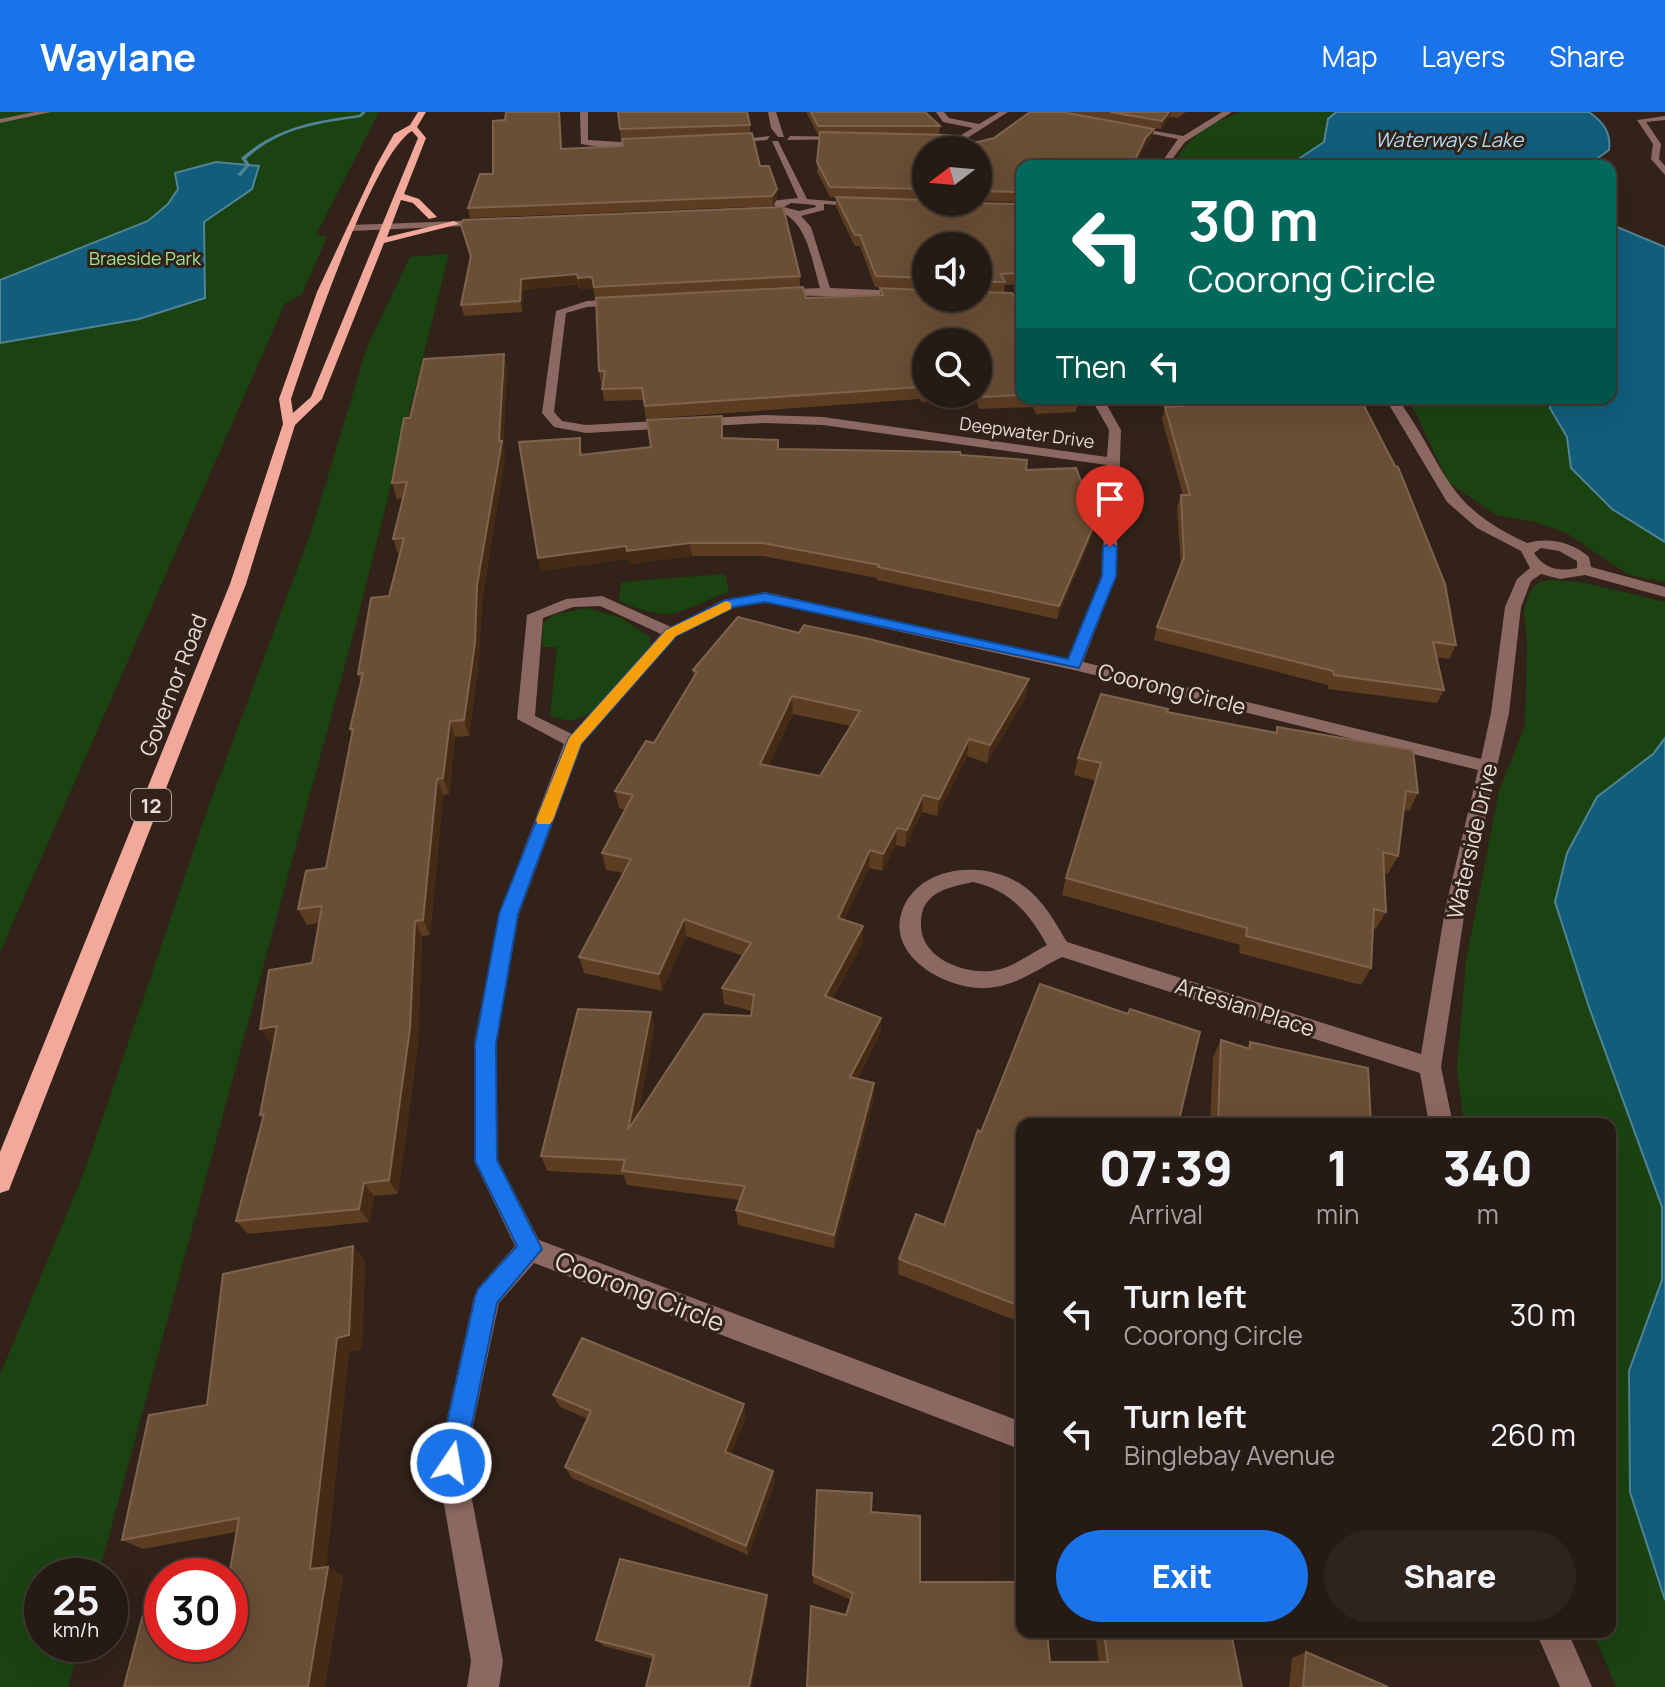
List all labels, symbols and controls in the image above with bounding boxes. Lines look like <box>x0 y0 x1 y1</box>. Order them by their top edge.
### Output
text: Waylane <box>40 30 196 82</box>
text: Map <box>1322 37 1378 75</box>
text: Layers <box>1422 37 1505 75</box>
text: Share <box>1549 37 1625 75</box>
water label: Waterways Lake <box>1375 126 1525 153</box>
north arrow <box>912 136 992 216</box>
map controls <box>912 136 992 408</box>
text: 30 m <box>1188 181 1319 258</box>
icon: left <box>1056 192 1160 296</box>
button: sound <box>912 232 992 312</box>
park label: Braeside Park <box>89 246 202 270</box>
text: Coorong Circle <box>1188 254 1436 303</box>
button: search <box>912 328 992 408</box>
icon: left <box>1143 344 1187 388</box>
text: Then <box>1056 346 1127 387</box>
street label: Deepwater Drive <box>958 411 1096 453</box>
pin <box>1076 465 1144 547</box>
icon: arrive <box>1088 477 1132 521</box>
street label: Governor Road <box>132 610 214 760</box>
street label: Coorong Circle <box>1095 656 1249 722</box>
street label: Waterside Drive <box>1440 760 1505 922</box>
road number: 12 <box>131 789 171 821</box>
street label: Artesian Place <box>1171 970 1319 1044</box>
text: 07:39 <box>1099 1135 1233 1200</box>
text: 1 <box>1327 1135 1349 1200</box>
text: 340 <box>1443 1135 1533 1200</box>
text: Arrival <box>1129 1196 1203 1232</box>
text: min <box>1316 1196 1360 1232</box>
text: m <box>1477 1196 1499 1232</box>
street label: Coorong Circle <box>550 1242 730 1340</box>
text: Turn left <box>1124 1276 1247 1317</box>
icon: left <box>1056 1292 1100 1336</box>
text: 30 m <box>1510 1294 1576 1335</box>
text: Coorong Circle <box>1124 1317 1303 1353</box>
text: Turn left <box>1124 1396 1247 1437</box>
icon: left <box>1056 1412 1100 1456</box>
text: 260 m <box>1491 1414 1576 1455</box>
position arrow <box>409 1421 493 1505</box>
text: Binglebay Avenue <box>1124 1437 1335 1473</box>
button: Exit <box>1056 1530 1308 1622</box>
button: Share <box>1324 1530 1576 1622</box>
speed limit sign: 30 <box>144 1558 248 1662</box>
text: 25 <box>52 1572 100 1627</box>
text: km/h <box>53 1616 99 1643</box>

